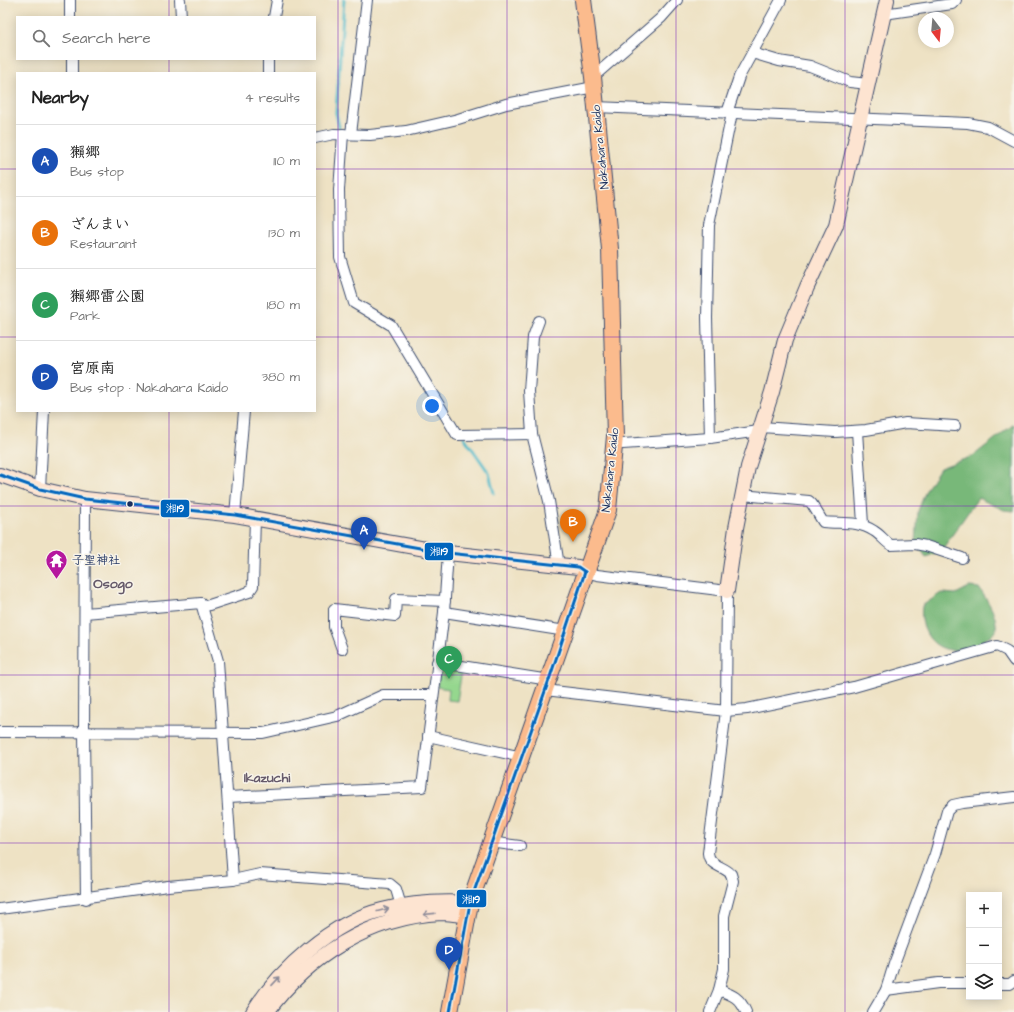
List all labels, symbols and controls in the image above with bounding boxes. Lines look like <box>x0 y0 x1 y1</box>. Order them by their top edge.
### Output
north arrow <box>918 12 954 48</box>
search box <box>16 16 316 60</box>
icon: search <box>30 27 52 49</box>
text: Search here <box>62 28 151 49</box>
text: Nearby <box>32 86 89 110</box>
text: 4 results <box>245 89 300 107</box>
street label: Nakahara Kaido <box>588 104 613 190</box>
text: 獺郷 <box>70 142 100 163</box>
text: A <box>41 152 49 170</box>
text: 110 m <box>273 152 300 170</box>
text: Bus stop <box>70 163 124 181</box>
text: ざんまい <box>70 214 130 235</box>
text: B <box>40 224 50 242</box>
text: 130 m <box>268 224 300 242</box>
text: Restaurant <box>70 235 137 253</box>
text: 獺郷雷公園 <box>70 286 145 307</box>
text: C <box>40 296 50 314</box>
text: 180 m <box>266 296 300 314</box>
text: Park <box>70 307 100 325</box>
text: 宮原南 <box>70 358 115 379</box>
text: D <box>41 368 49 386</box>
text: 380 m <box>261 368 300 386</box>
text: Bus stop · Nakahara Kaido <box>70 379 228 397</box>
your location <box>422 396 442 416</box>
street label: Nakahara Kaido <box>598 427 623 513</box>
unlabelled marker <box>125 499 135 509</box>
line badge: 湘19 <box>160 499 190 518</box>
text: 湘19 <box>166 501 184 516</box>
pin: B <box>560 509 586 542</box>
pin: A <box>351 517 377 550</box>
line badge: 湘19 <box>424 542 454 561</box>
text: 湘19 <box>430 544 448 559</box>
temple icon: 子聖神社 <box>44 547 70 580</box>
place label: 子聖神社 <box>72 552 120 569</box>
district label: Osogo <box>93 574 133 595</box>
pin: C <box>436 646 462 679</box>
district label: Ikazuchi <box>244 769 291 787</box>
line badge: 湘19 <box>456 889 487 908</box>
text: 湘19 <box>462 892 480 907</box>
map controls <box>966 892 1002 1000</box>
button: + <box>966 892 1002 928</box>
one-way arrow <box>377 906 390 913</box>
one-way arrow <box>423 911 436 918</box>
button: − <box>966 928 1002 964</box>
pin: D <box>436 937 462 970</box>
button: layers <box>966 964 1002 1000</box>
one-way arrow <box>272 976 281 986</box>

